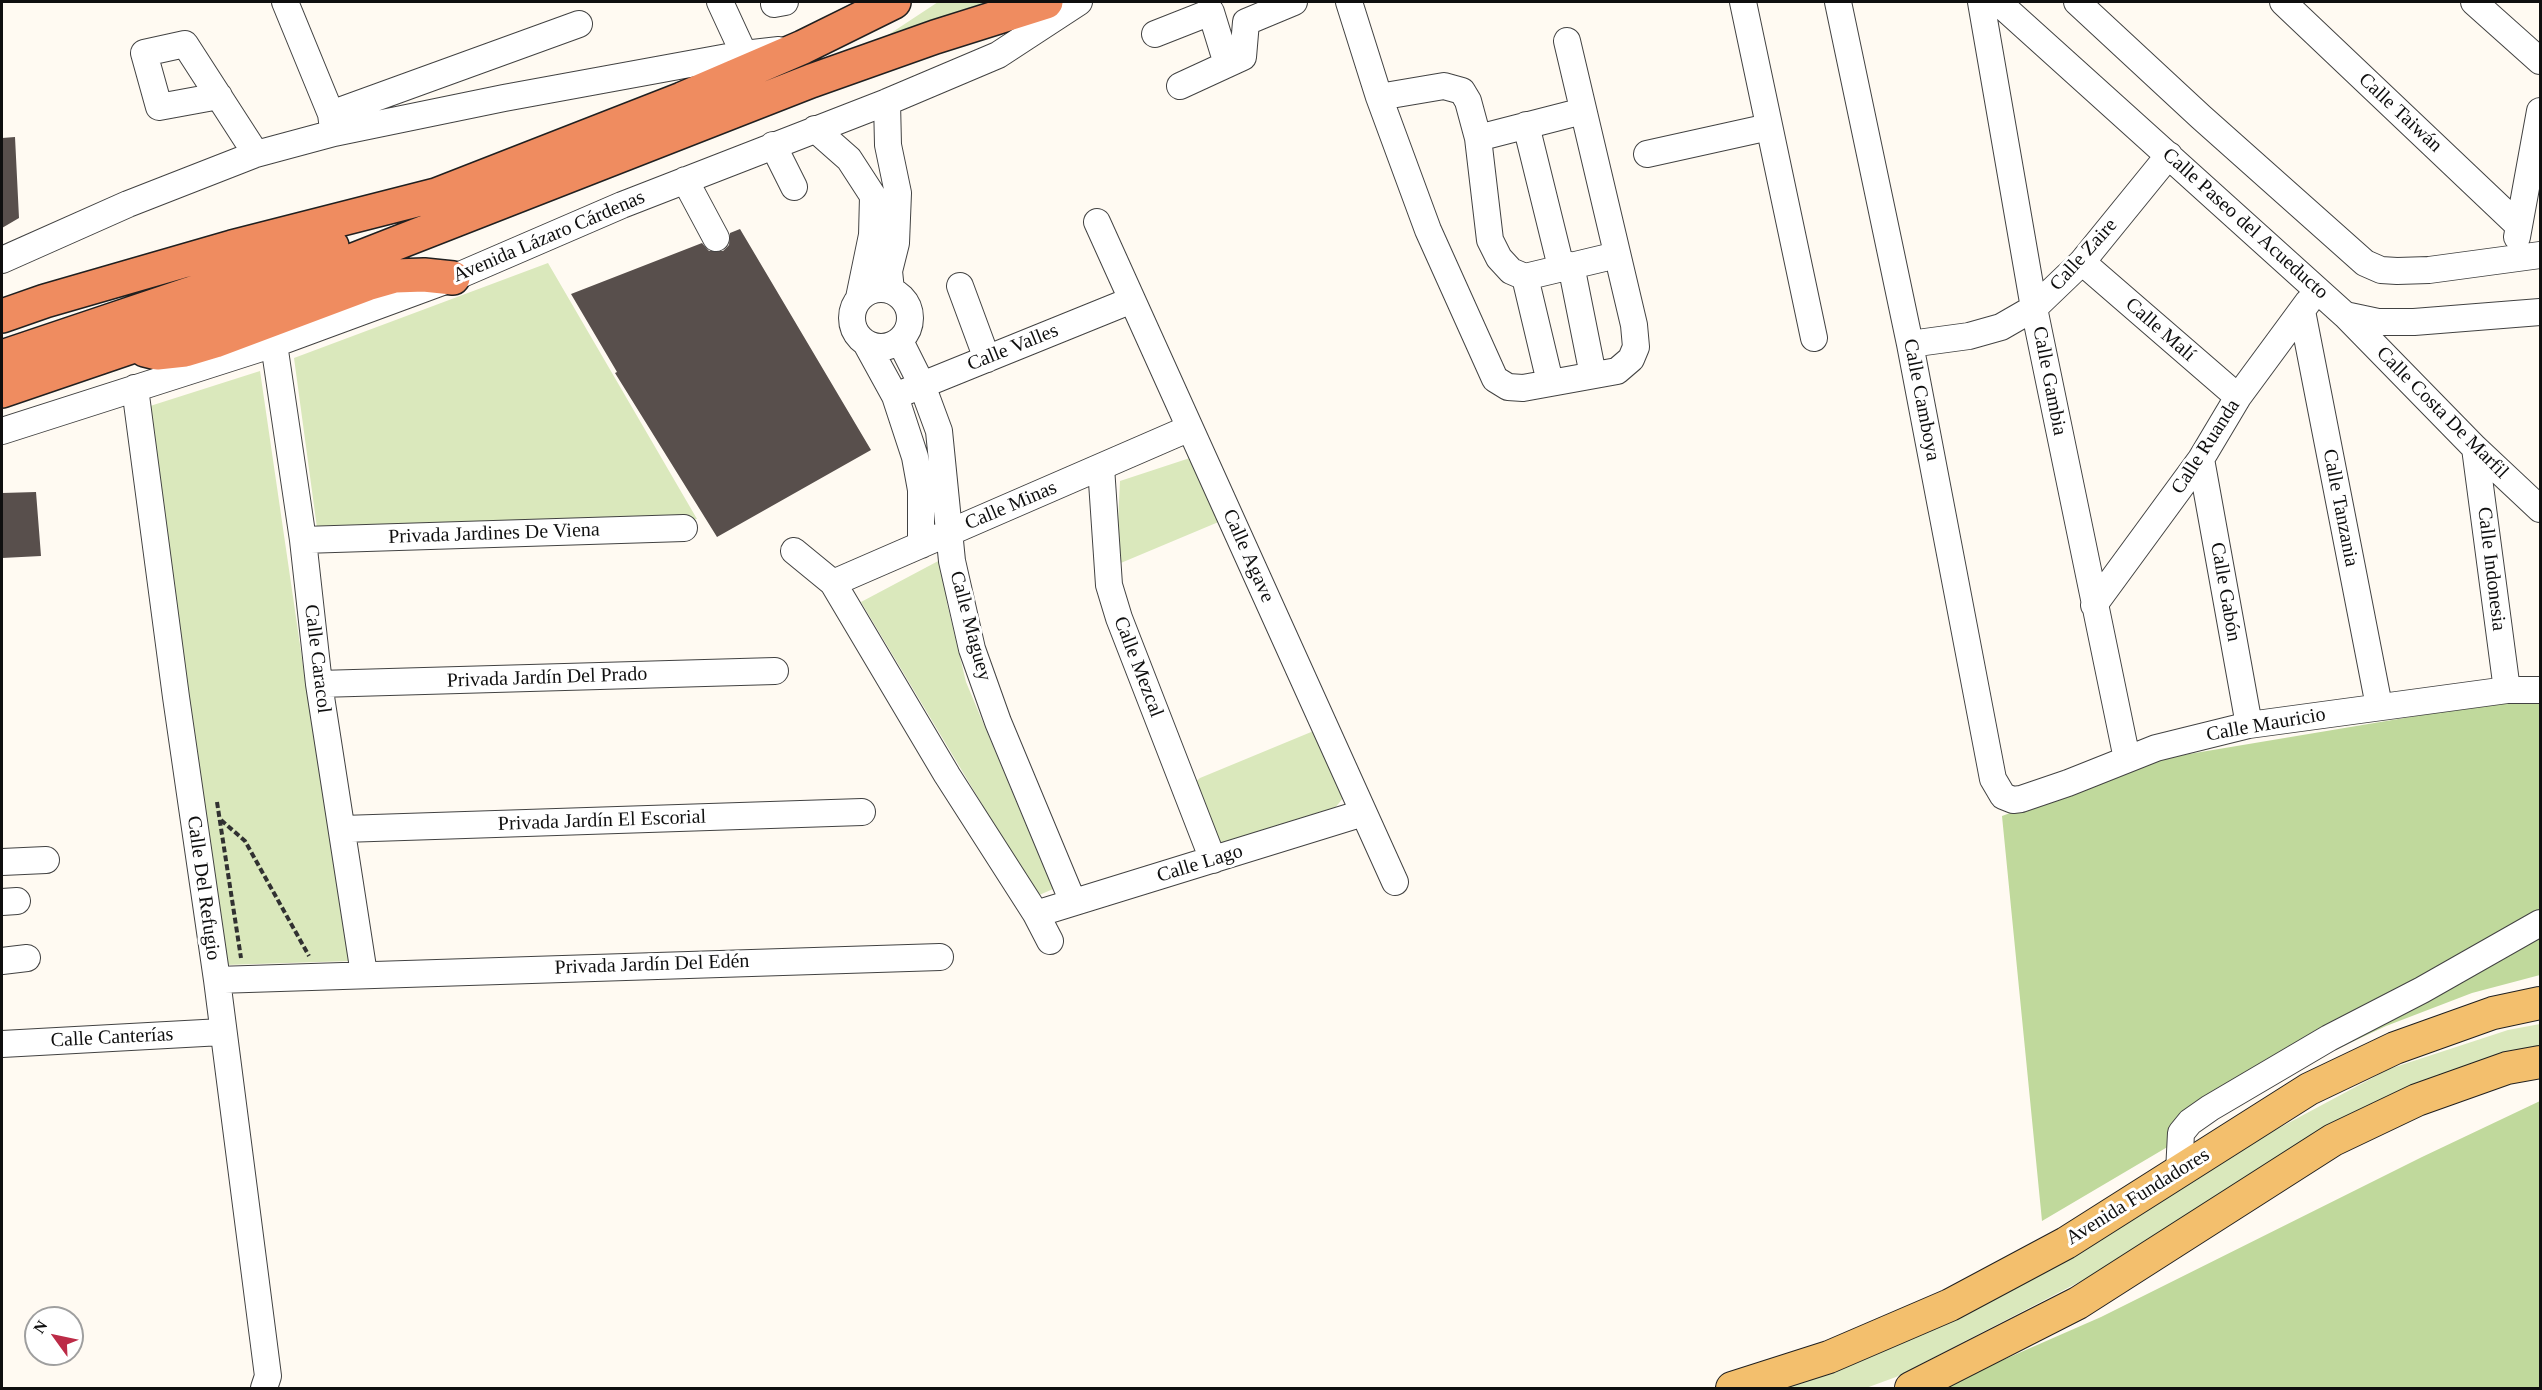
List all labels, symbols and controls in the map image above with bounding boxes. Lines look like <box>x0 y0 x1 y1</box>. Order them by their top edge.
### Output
street label: Calle Taiwán <box>2353 68 2447 158</box>
street label: Calle Paseo del Acueducto <box>2157 143 2333 305</box>
street label: Avenida Lázaro Cárdenas <box>449 186 649 288</box>
street label: Calle Zaire <box>2045 214 2123 296</box>
street label: Calle Malí <box>2120 293 2200 367</box>
street label: Calle Valles <box>964 319 1062 377</box>
street label: Calle Gambia <box>2027 324 2071 438</box>
street label: Calle Camboya <box>1897 337 1945 463</box>
street label: Calle Costa De Marfil <box>2371 342 2513 484</box>
street label: Calle Ruanda <box>2166 395 2246 499</box>
street label: Calle Tanzania <box>2317 447 2363 569</box>
street label: Calle Minas <box>962 476 1060 536</box>
street label: Calle Agave <box>1217 506 1279 606</box>
street label: Calle Indonesia <box>2471 506 2511 632</box>
street label: Privada Jardines De Viena <box>388 518 600 550</box>
street label: Calle Gabón <box>2204 540 2246 644</box>
street label: Calle Maguey <box>944 568 996 684</box>
street label: Calle Caracol <box>298 603 336 715</box>
street label: Calle Mezcal <box>1108 613 1168 721</box>
street label: Privada Jardín Del Prado <box>446 663 648 693</box>
street label: Calle Mauricio <box>2205 703 2327 747</box>
street label: Privada Jardín El Escorial <box>498 805 706 837</box>
street label: Calle Del Refugio <box>181 814 225 962</box>
street label: Calle Lago <box>1154 840 1246 888</box>
street label: Privada Jardín Del Edén <box>554 950 750 980</box>
street label: Calle Canterías <box>50 1023 174 1053</box>
street label: Avenida Fundadores <box>2062 1143 2214 1251</box>
north arrow <box>24 1306 84 1366</box>
text: N <box>30 1318 50 1336</box>

